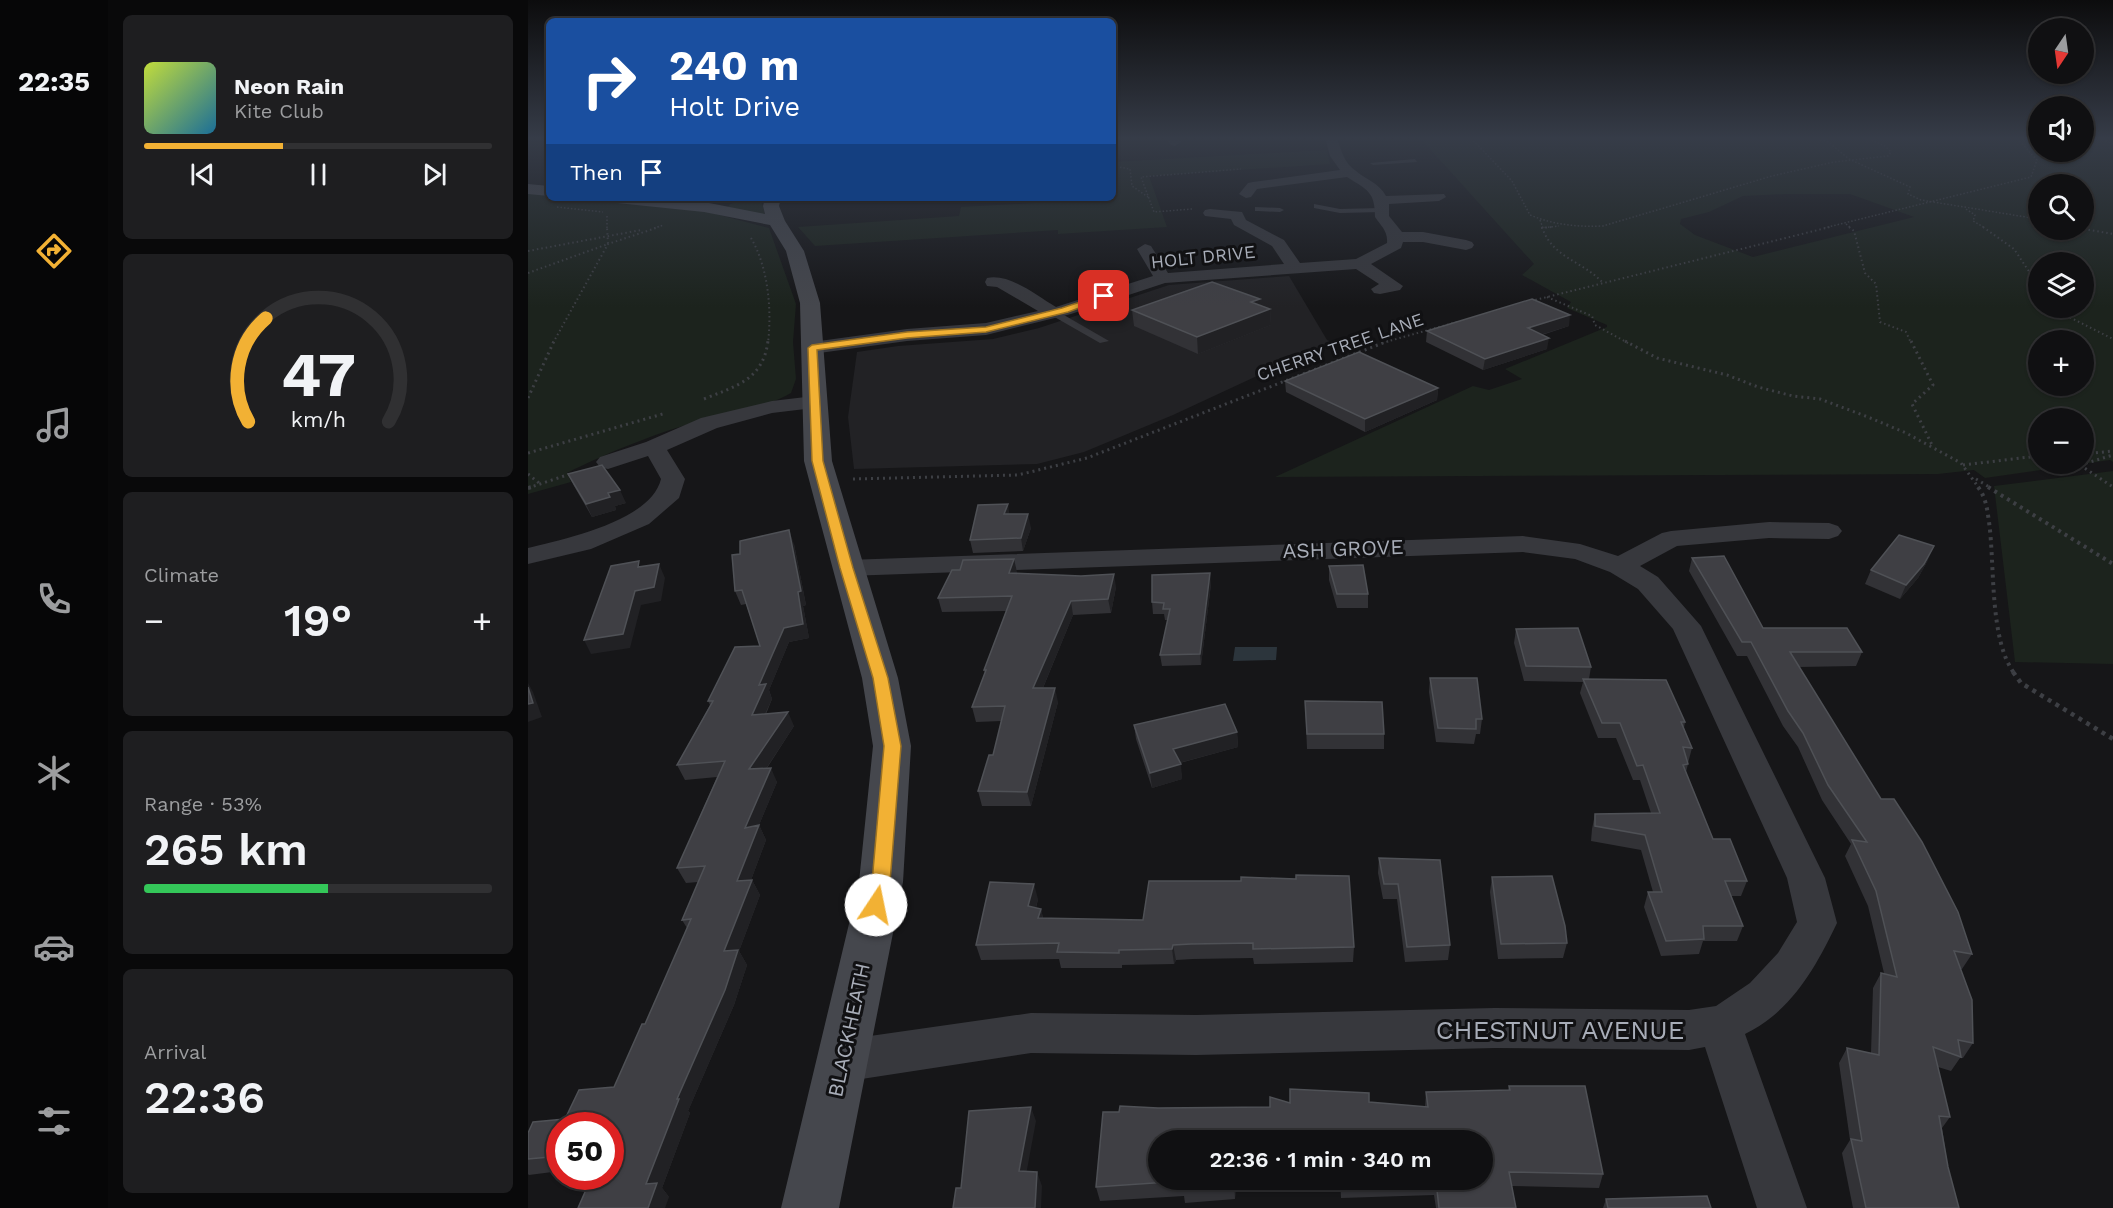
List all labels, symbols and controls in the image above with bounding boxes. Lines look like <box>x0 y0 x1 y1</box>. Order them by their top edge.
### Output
north arrow <box>2028 18 2094 84</box>
map controls <box>2028 18 2094 474</box>
text: 240 m <box>669 41 799 90</box>
icon: right <box>570 42 648 120</box>
text: 22:35 <box>18 66 90 98</box>
text: Neon Rain <box>234 74 344 99</box>
text: Holt Drive <box>669 91 800 123</box>
button: sound <box>2028 96 2094 162</box>
text: Kite Club <box>234 99 324 123</box>
icon: arrive <box>635 156 668 189</box>
icon: previous <box>186 158 219 191</box>
icon: pause <box>302 158 335 191</box>
icon: next <box>418 158 451 191</box>
text: Then <box>570 160 623 185</box>
button: search <box>2028 174 2094 240</box>
icon: directions <box>33 230 75 272</box>
street label: HOLT DRIVE <box>1150 241 1256 272</box>
button: layers <box>2028 252 2094 318</box>
pin <box>1078 270 1129 321</box>
icon: arrive <box>1087 279 1120 312</box>
street label: CHERRY TREE LANE <box>1254 308 1426 385</box>
button: + <box>2028 330 2094 396</box>
text: 47 <box>280 339 356 412</box>
icon: music <box>33 404 75 446</box>
text: km/h <box>290 408 346 433</box>
button: − <box>2028 408 2094 474</box>
street label: ASH GROVE <box>1282 534 1404 563</box>
text: Climate <box>144 563 219 587</box>
icon: phone <box>33 578 75 620</box>
text: 19° <box>284 594 352 647</box>
text: − <box>144 601 164 640</box>
text: + <box>472 601 492 640</box>
icon: climate <box>33 752 75 794</box>
text: Range · 53% <box>144 792 262 816</box>
text: 265 km <box>144 823 308 876</box>
position arrow <box>844 873 908 937</box>
icon: car <box>33 926 75 968</box>
street label: BLACKHEATH <box>822 960 875 1099</box>
street label: CHESTNUT AVENUE <box>1436 1015 1684 1045</box>
text: Arrival <box>144 1040 206 1064</box>
text: 22:36 <box>144 1071 265 1124</box>
icon: filters <box>33 1100 75 1142</box>
speed limit sign: 50 <box>546 1112 624 1190</box>
text: 22:36 · 1 min · 340 m <box>1210 1147 1431 1172</box>

